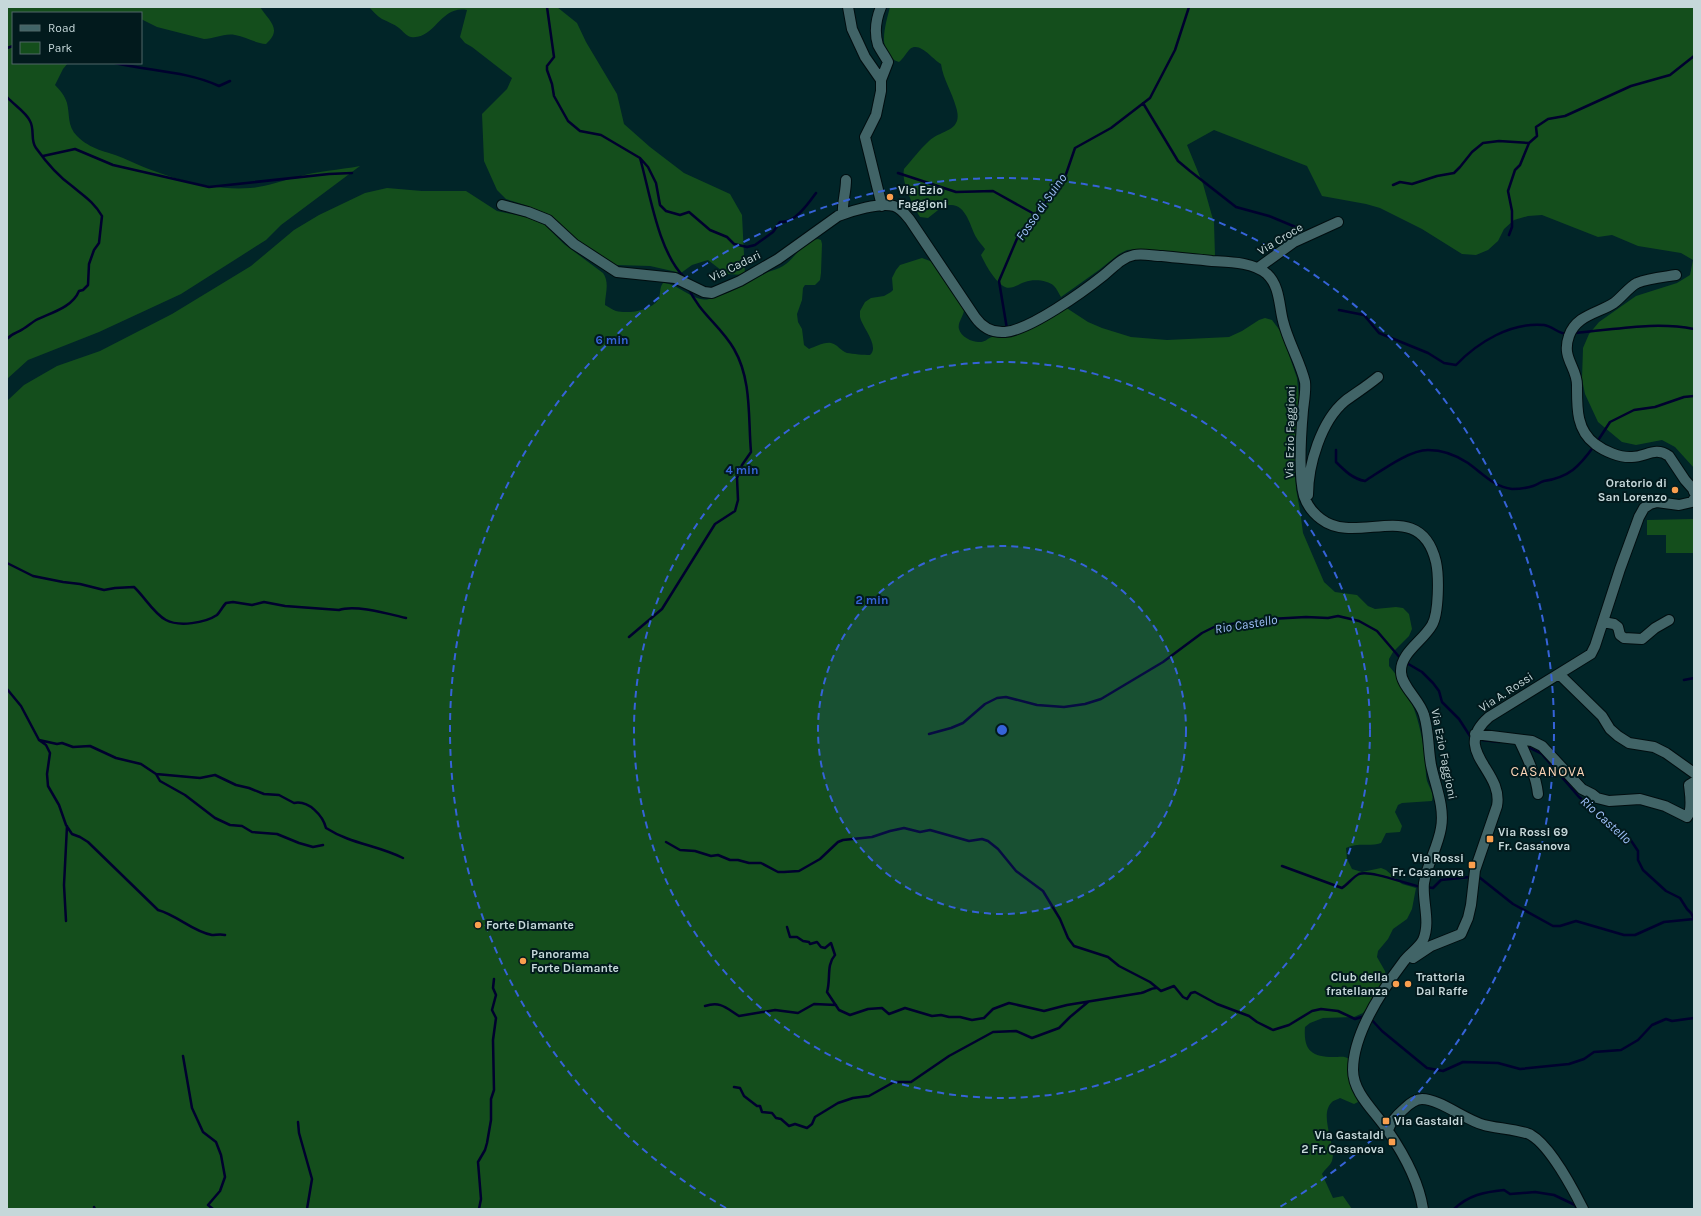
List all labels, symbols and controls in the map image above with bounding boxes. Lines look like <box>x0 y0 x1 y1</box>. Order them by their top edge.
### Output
legend <box>12 12 142 64</box>
text: Road <box>48 21 76 35</box>
text: Park <box>48 41 73 55</box>
water label: Fosso di Suino <box>1012 170 1070 243</box>
place label: Via Ezio Faggioni <box>898 183 947 211</box>
marker: Via Ezio Faggioni <box>885 192 895 202</box>
street label: Via Croce <box>1255 220 1305 258</box>
street label: Via Cadari <box>707 248 763 284</box>
text: 6 min <box>595 333 629 347</box>
street label: Via Ezio Faggioni <box>1282 386 1298 478</box>
text: 4 min <box>726 463 758 477</box>
place label: Oratorio di San Lorenzo <box>1598 476 1667 504</box>
marker: Oratorio di San Lorenzo <box>1670 485 1680 495</box>
text: 2 min <box>855 593 889 607</box>
water label: Rio Castello <box>1214 612 1279 636</box>
street label: Via A. Rossi <box>1476 669 1536 715</box>
street label: Via Ezio Faggioni <box>1428 707 1460 801</box>
centre of rings <box>995 723 1009 737</box>
district label: CASANOVA <box>1510 763 1586 780</box>
water label: Rio Castello <box>1578 793 1635 847</box>
place label: Via Rossi 69 Fr. Casanova <box>1498 825 1570 853</box>
marker: Via Rossi 69 Fr. Casanova <box>1485 834 1495 844</box>
place label: Via Rossi Fr. Casanova <box>1392 851 1464 879</box>
marker: Via Rossi Fr. Casanova <box>1467 860 1477 870</box>
place label: Forte Diamante <box>486 918 574 932</box>
marker: Forte Diamante <box>473 920 483 930</box>
place label: Panorama Forte Diamante <box>531 947 619 975</box>
marker: Panorama Forte Diamante <box>518 956 528 966</box>
place label: Club della fratellanza <box>1326 970 1388 998</box>
place label: Trattoria Dal Raffe <box>1416 970 1468 998</box>
marker: Club della fratellanza <box>1391 979 1401 989</box>
marker: Trattoria Dal Raffe <box>1403 979 1413 989</box>
place label: Via Gastaldi <box>1394 1114 1463 1128</box>
marker: Via Gastaldi <box>1381 1116 1391 1126</box>
place label: Via Gastaldi 2 Fr. Casanova <box>1301 1128 1384 1156</box>
marker: Via Gastaldi 2 Fr. Casanova <box>1387 1137 1397 1147</box>

